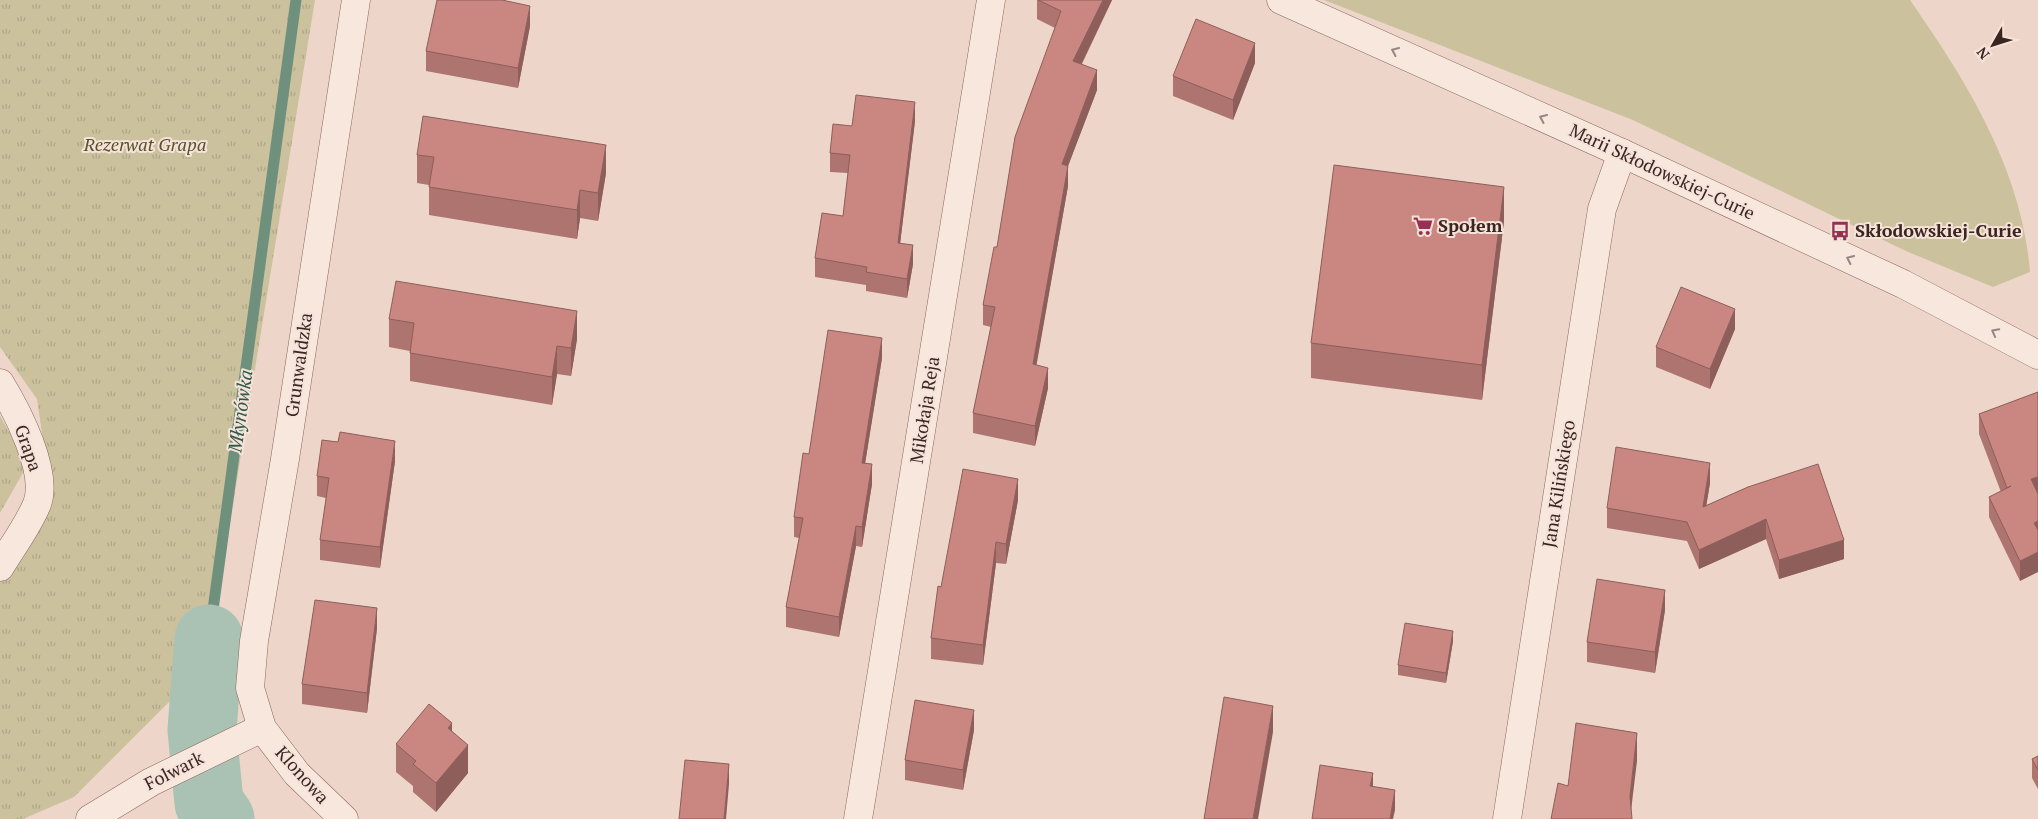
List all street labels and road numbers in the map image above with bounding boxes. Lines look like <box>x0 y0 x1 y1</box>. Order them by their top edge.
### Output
street label: Marii Skłodowskiej-Curie <box>1566 118 1759 225</box>
street label: Grunwaldzka <box>279 311 317 419</box>
street label: Mikołaja Reja <box>904 355 944 465</box>
street label: Jana Kilińskiego <box>1536 418 1580 549</box>
street label: Grapa <box>10 421 48 474</box>
street label: Klonowa <box>271 740 335 808</box>
street label: Folwark <box>140 745 208 795</box>

